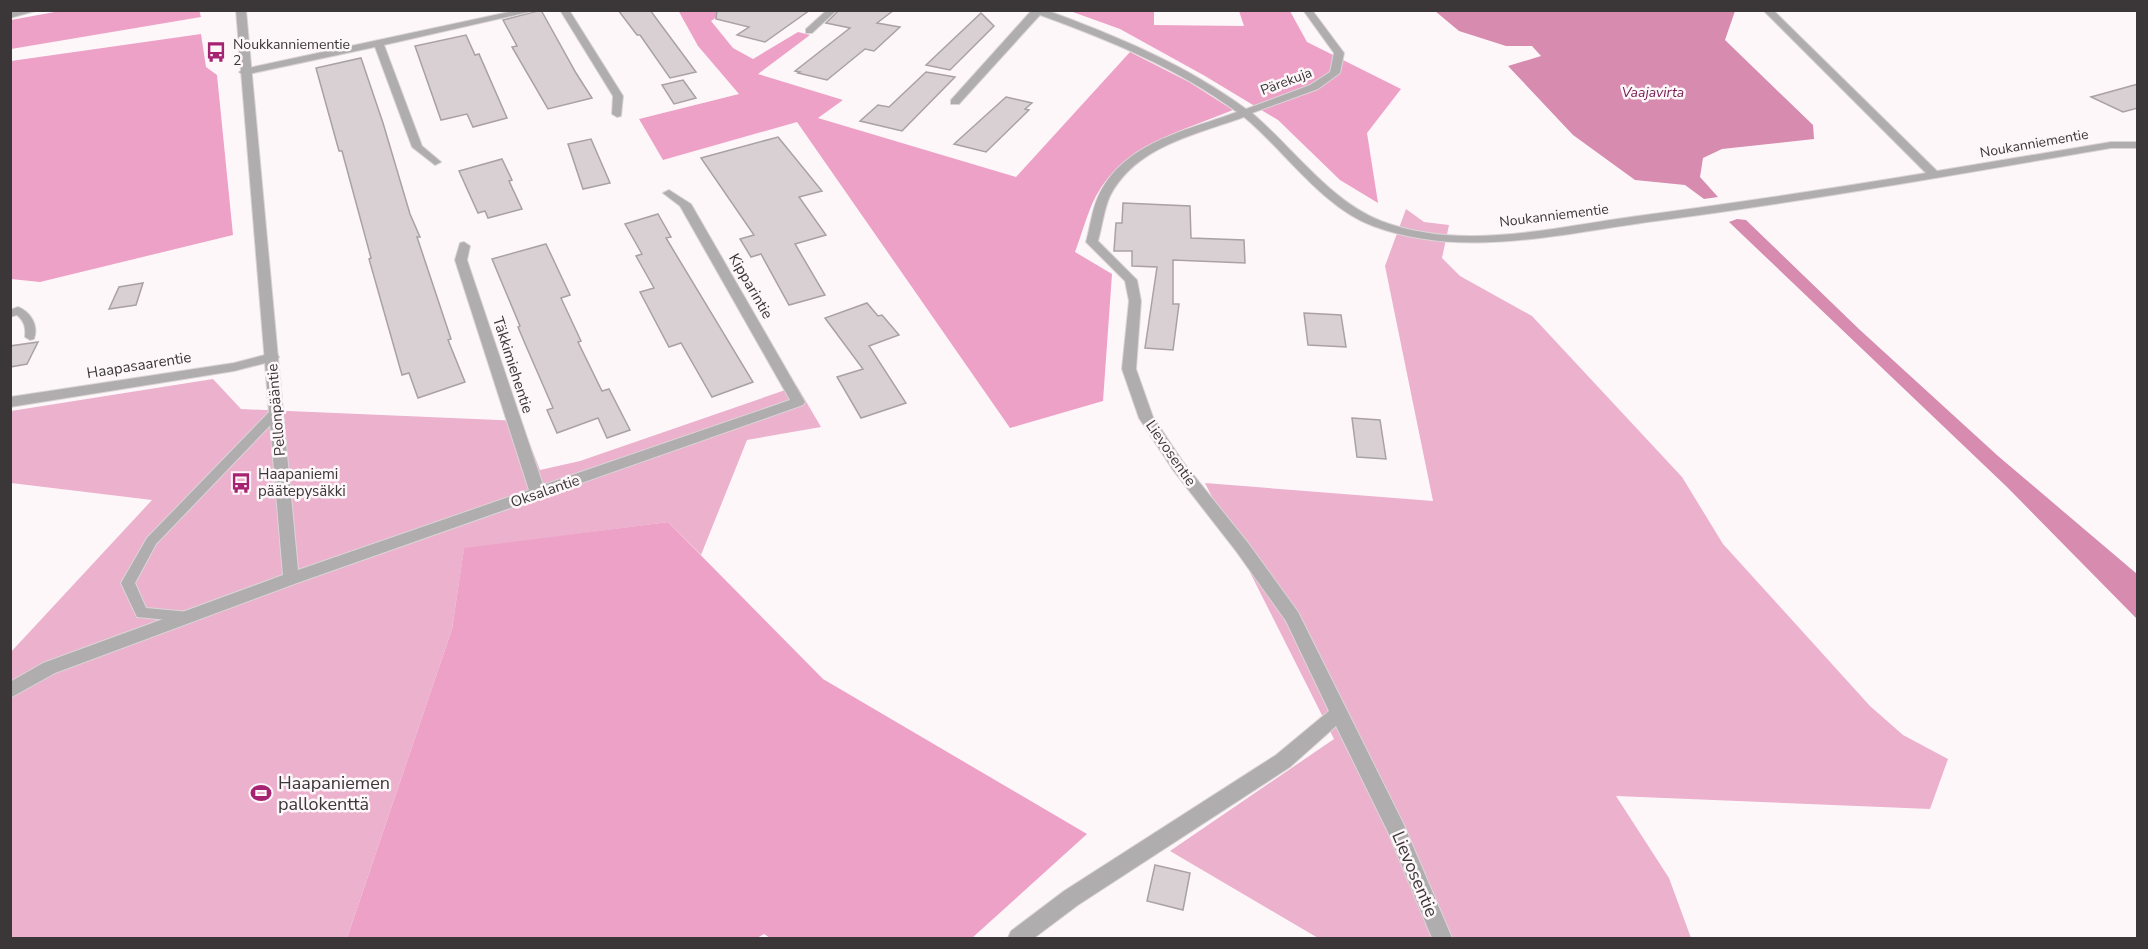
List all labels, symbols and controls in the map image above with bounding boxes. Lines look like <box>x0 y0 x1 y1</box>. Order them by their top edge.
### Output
place label: Noukkanniementie 2 <box>233 35 350 70</box>
bus stop icon: Noukkanniementie 2 <box>204 40 228 64</box>
street label: Pärekuja <box>1258 63 1315 100</box>
water label: Vaajavirta <box>1622 83 1684 102</box>
street label: Noukanniementie <box>1978 125 2090 162</box>
street label: Noukanniementie <box>1498 199 1610 232</box>
street label: Kipparintie <box>724 250 778 322</box>
street label: Täkkimiehentie <box>488 314 538 416</box>
street label: Haapasaarentie <box>85 347 193 383</box>
street label: Pellonpääntie <box>262 363 290 457</box>
street label: Lievosentie <box>1141 416 1201 490</box>
place label: Haapaniemi päätepysäkki <box>258 464 346 501</box>
street label: Oksalantie <box>508 470 582 512</box>
bus stop icon: Haapaniemi päätepysäkki <box>229 471 253 495</box>
place label: Haapaniemen pallokenttä <box>278 771 390 816</box>
sports icon: Haapaniemen pallokenttä <box>249 781 273 805</box>
street label: Lievosentie <box>1386 827 1444 921</box>

